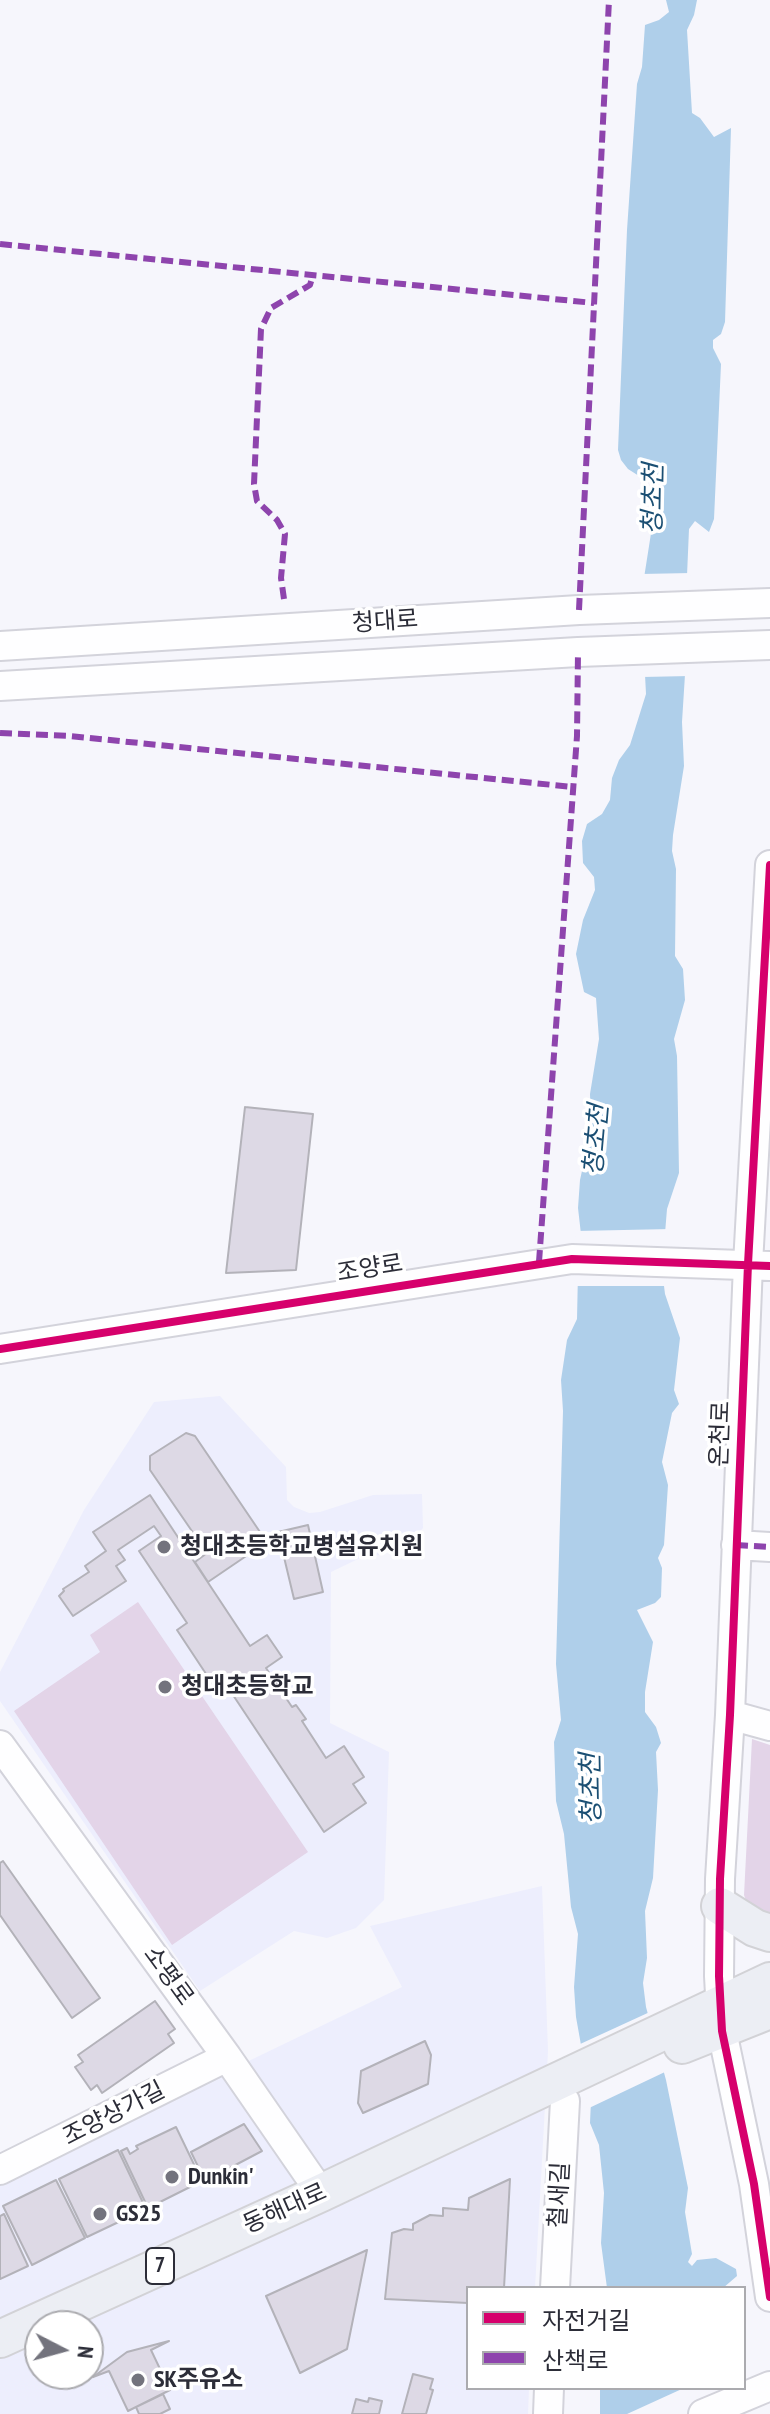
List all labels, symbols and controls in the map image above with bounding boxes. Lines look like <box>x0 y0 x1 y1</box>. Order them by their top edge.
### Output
water label: 청초천 <box>638 463 670 535</box>
street label: 청대로 <box>351 605 419 639</box>
water label: 청초천 <box>578 1103 616 1177</box>
street label: 조양로 <box>335 1250 405 1288</box>
street label: 온천로 <box>705 1400 737 1468</box>
place label: 청대초등학교병설유치원 <box>180 1533 423 1561</box>
marker: 청대초등학교병설유치원 <box>155 1538 173 1556</box>
place label: 청대초등학교 <box>181 1673 313 1701</box>
marker: 청대초등학교 <box>156 1678 174 1696</box>
water label: 청초천 <box>576 1753 608 1825</box>
street label: 소평로 <box>137 1941 199 2011</box>
street label: 조양상가길 <box>58 2076 170 2152</box>
street label: 철새길 <box>544 2161 576 2229</box>
place label: Dunkin' <box>188 2163 254 2191</box>
marker: Dunkin' <box>163 2168 181 2186</box>
street label: 동해대로 <box>239 2178 331 2240</box>
place label: GS25 <box>116 2200 162 2228</box>
marker: GS25 <box>91 2205 109 2223</box>
road number: 7 <box>146 2248 174 2284</box>
legend <box>466 2286 746 2390</box>
text: 자전거길 <box>542 2305 630 2336</box>
north arrow <box>24 2310 104 2390</box>
text: N <box>71 2345 100 2360</box>
text: 산책로 <box>542 2345 608 2376</box>
place label: SK주유소 <box>154 2366 243 2394</box>
marker: SK주유소 <box>129 2371 147 2389</box>

